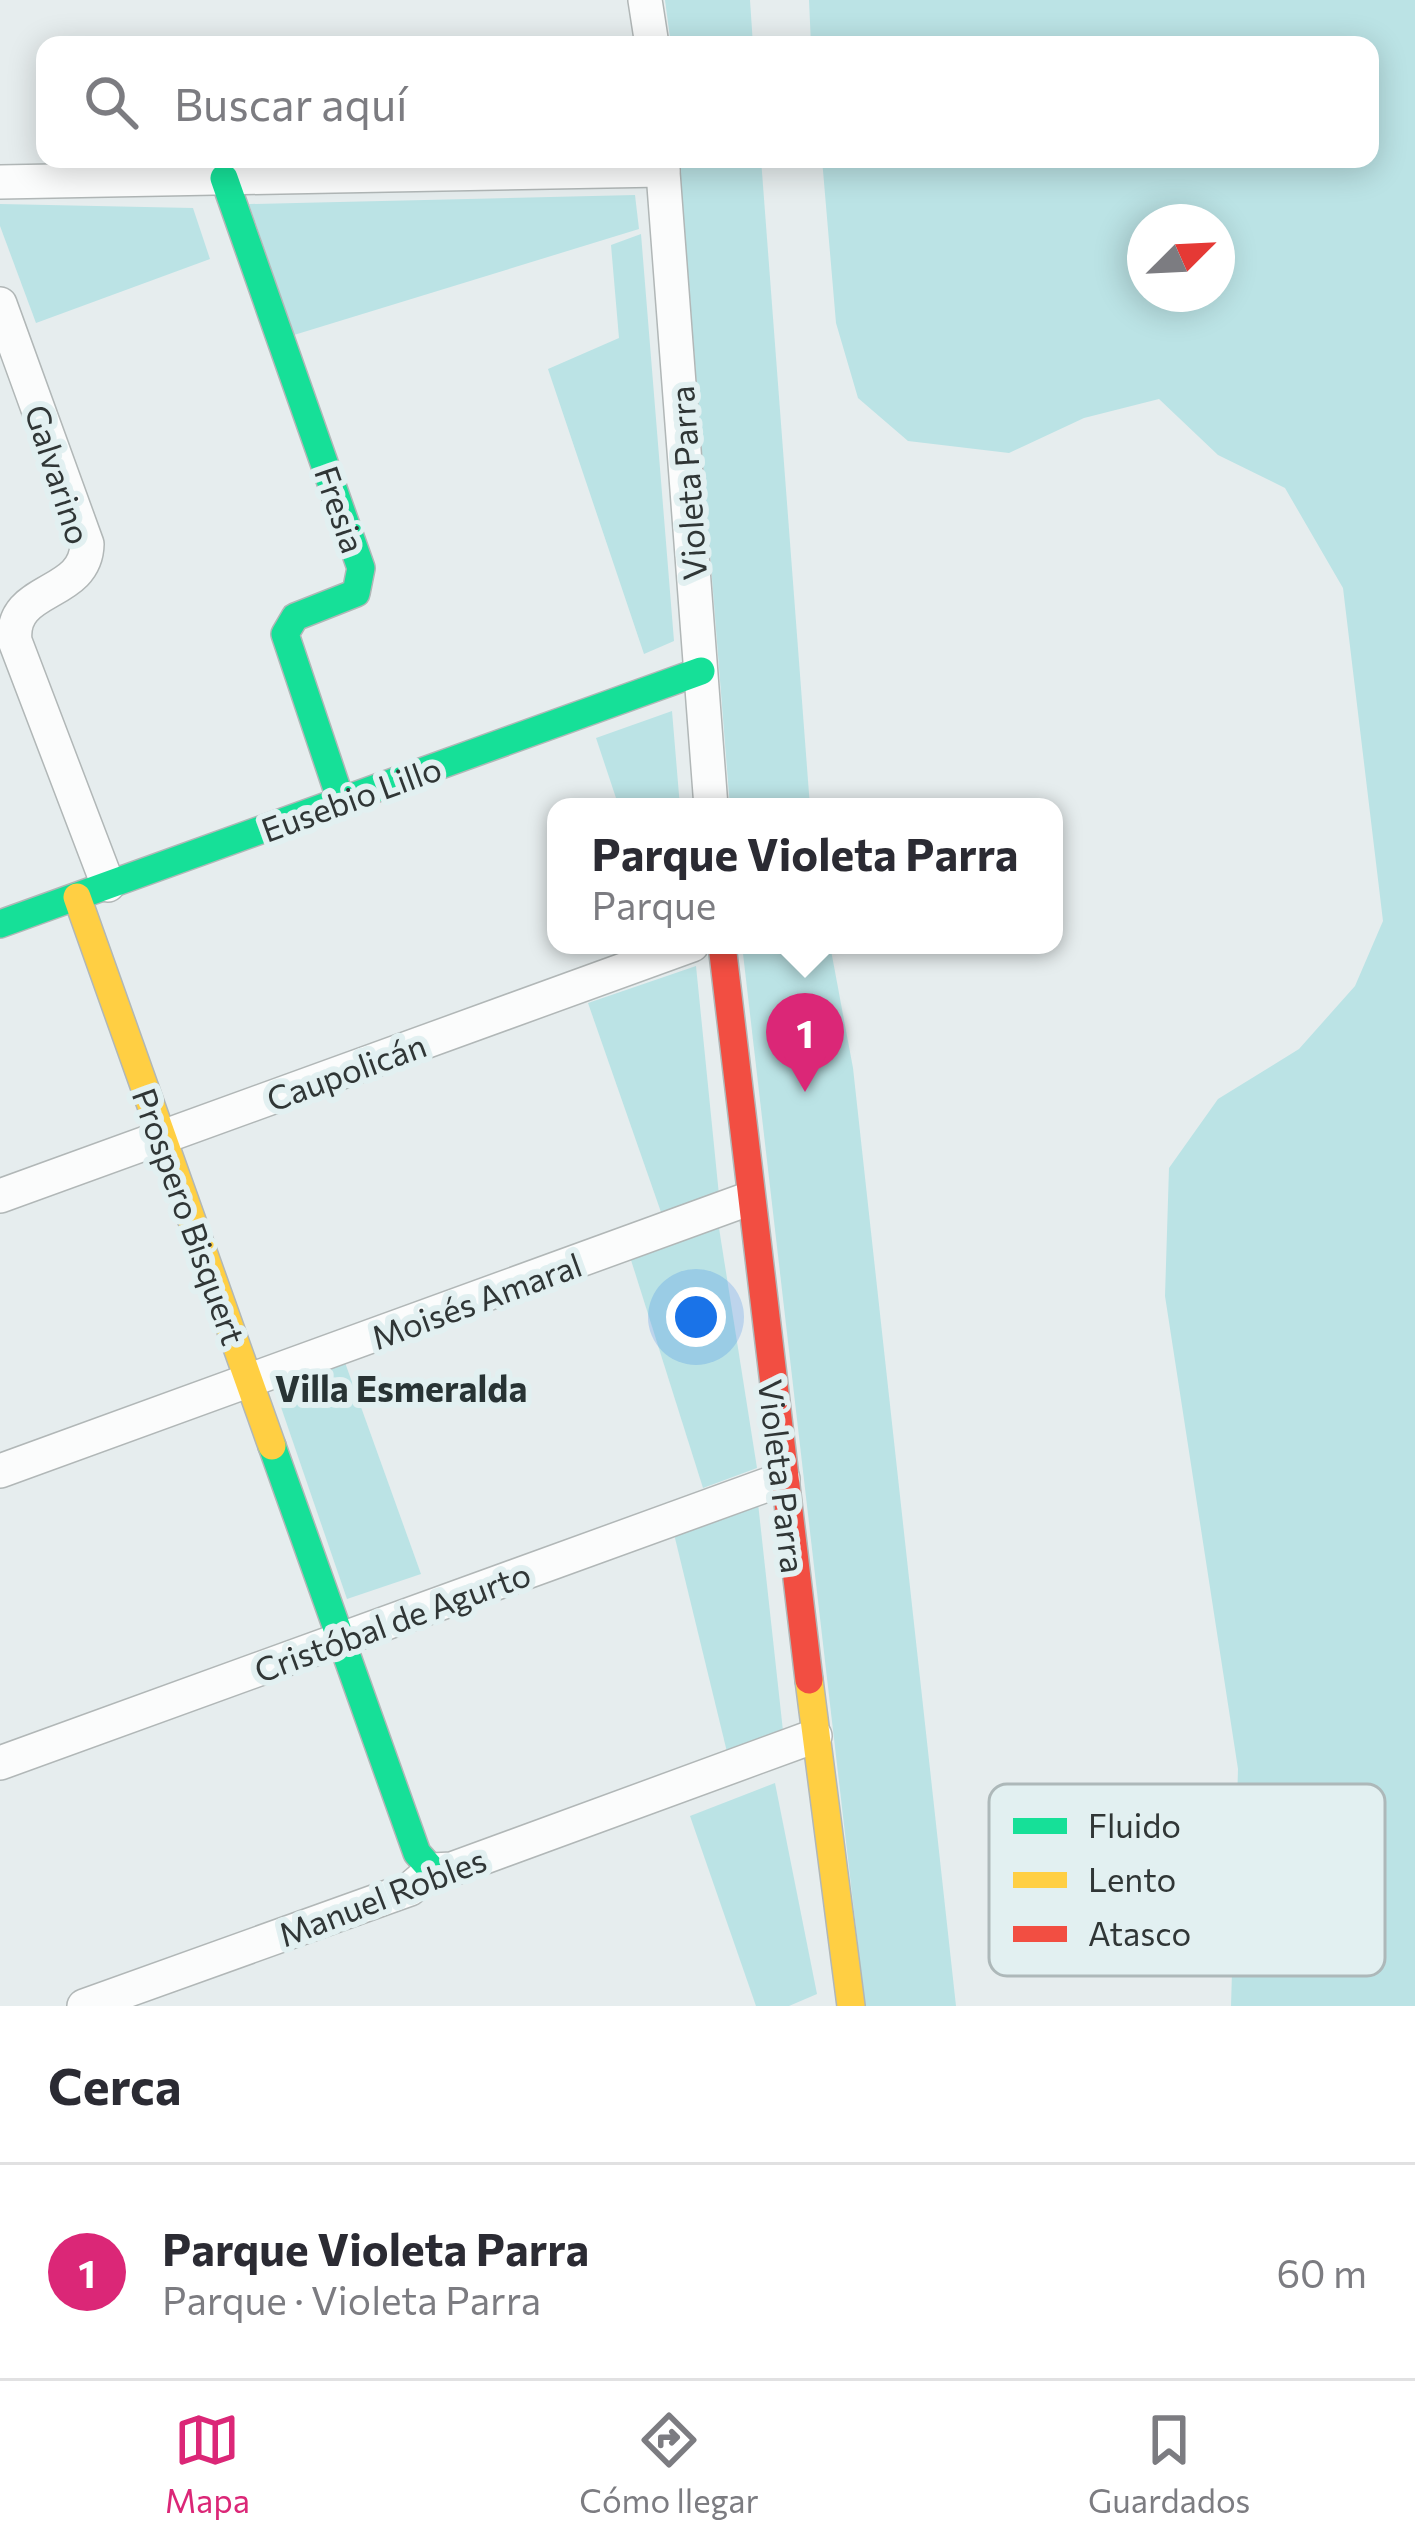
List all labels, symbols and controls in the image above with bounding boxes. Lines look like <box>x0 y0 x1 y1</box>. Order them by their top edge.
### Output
search box <box>36 36 1379 168</box>
icon: search <box>78 69 144 135</box>
text: Buscar aquí <box>174 75 408 130</box>
north arrow <box>1127 204 1235 312</box>
street label: Violeta Parra <box>660 384 714 582</box>
street label: Galvarino <box>17 399 101 549</box>
street label: Fresia <box>307 460 375 558</box>
street label: Eusebio Lillo <box>255 747 447 849</box>
popup <box>547 798 1063 954</box>
text: Parque Violeta Parra <box>591 825 1019 880</box>
text: Parque <box>591 880 716 928</box>
pin: 1 <box>766 993 844 1092</box>
street label: Caupolicán <box>261 1023 431 1119</box>
street label: Prospero Bisquert <box>125 1082 255 1350</box>
street label: Moisés Amaral <box>365 1243 587 1357</box>
your location <box>666 1287 726 1347</box>
district label: Villa Esmeralda <box>275 1365 527 1409</box>
street label: Violeta Parra <box>751 1377 815 1575</box>
street label: Cristóbal de Agurto <box>248 1552 536 1690</box>
legend <box>989 1784 1385 1976</box>
text: Fluido <box>1088 1804 1181 1845</box>
street label: Manuel Robles <box>272 1838 492 1954</box>
text: Lento <box>1088 1858 1176 1899</box>
text: Atasco <box>1088 1912 1191 1953</box>
text: Cerca <box>48 2053 182 2116</box>
text: Parque Violeta Parra <box>162 2220 589 2275</box>
text: 1 <box>78 2248 96 2296</box>
text: 60 m <box>1276 2248 1367 2296</box>
text: Parque · Violeta Parra <box>162 2275 541 2323</box>
tab: Mapa <box>165 2407 250 2520</box>
tab: Cómo llegar <box>579 2407 759 2520</box>
tab: Guardados <box>1088 2407 1250 2520</box>

